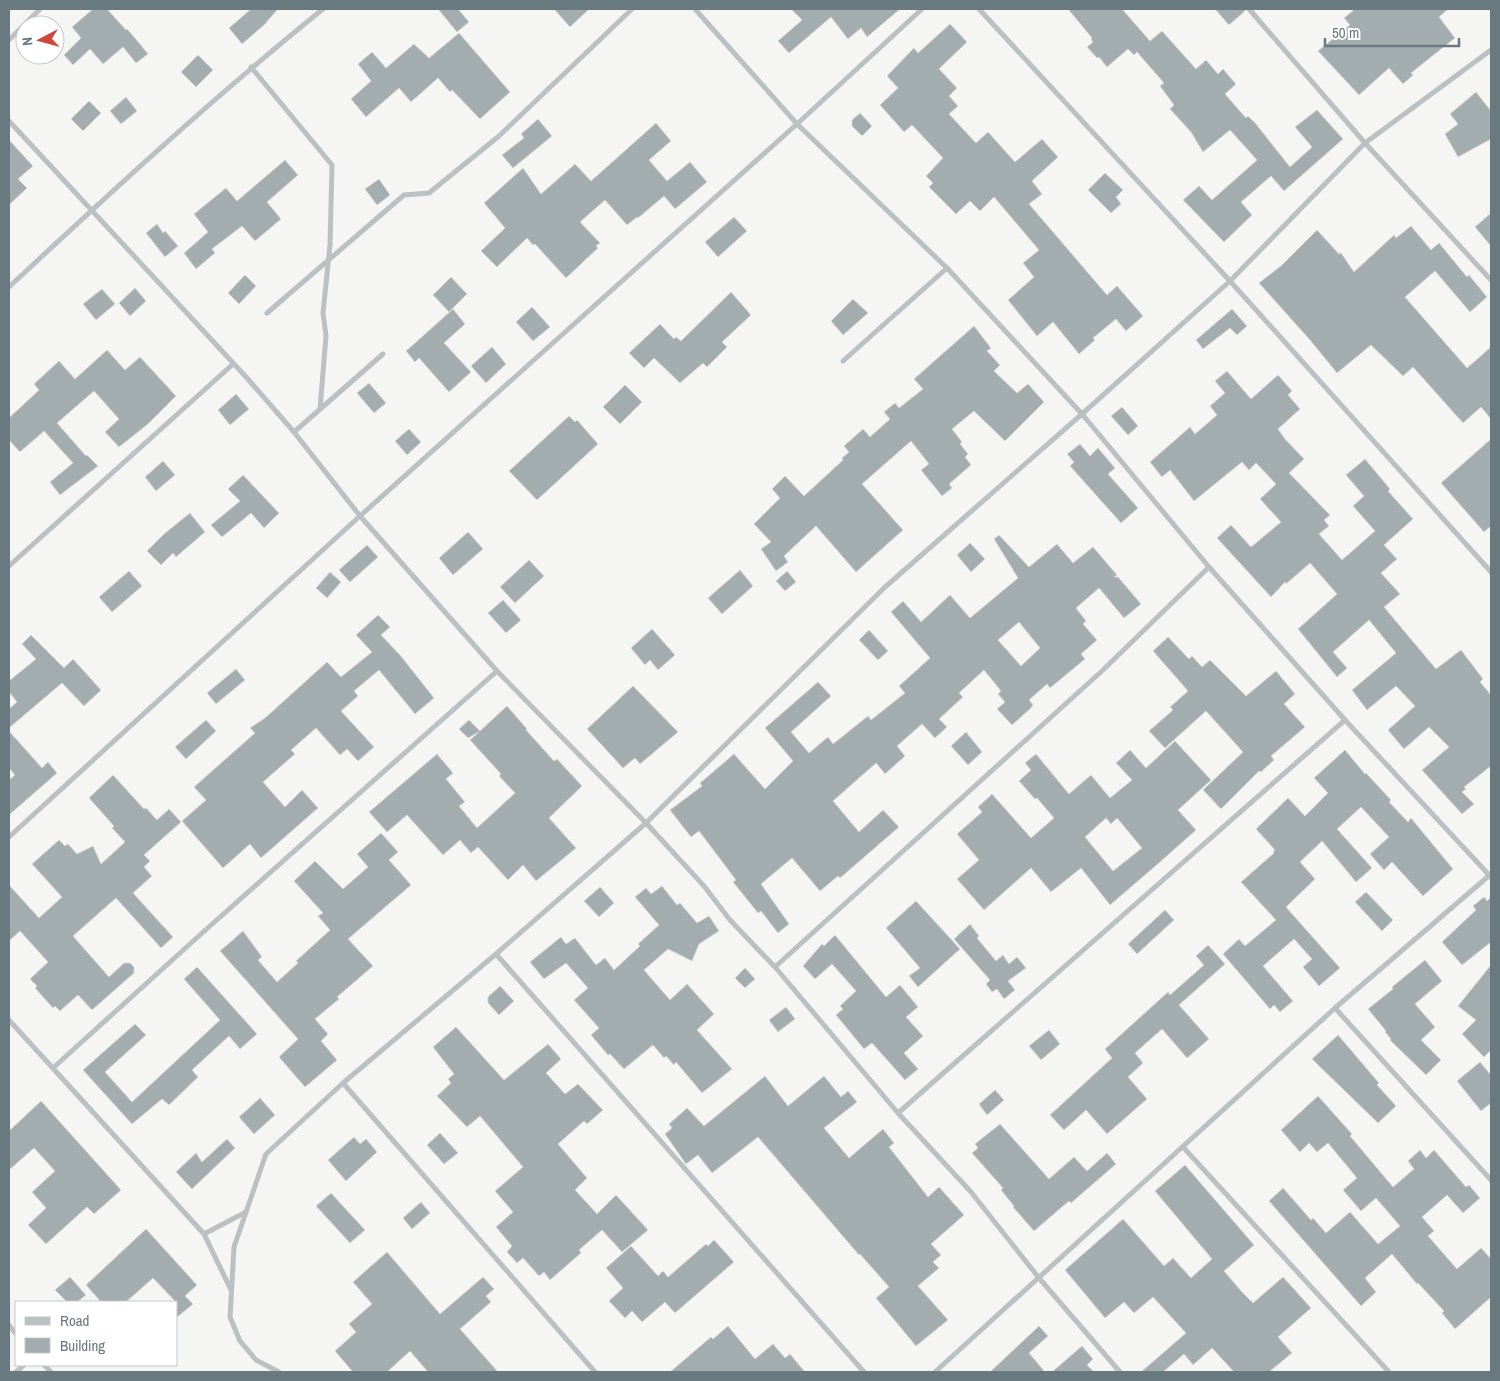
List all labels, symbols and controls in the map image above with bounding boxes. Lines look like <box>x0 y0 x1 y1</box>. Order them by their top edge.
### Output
north arrow <box>15 15 65 65</box>
scale bar <box>1325 15 1459 47</box>
text: 50 m <box>1332 22 1359 43</box>
text: N <box>18 36 36 46</box>
legend <box>15 1301 178 1366</box>
text: Road <box>60 1310 89 1331</box>
text: Building <box>60 1335 105 1356</box>

